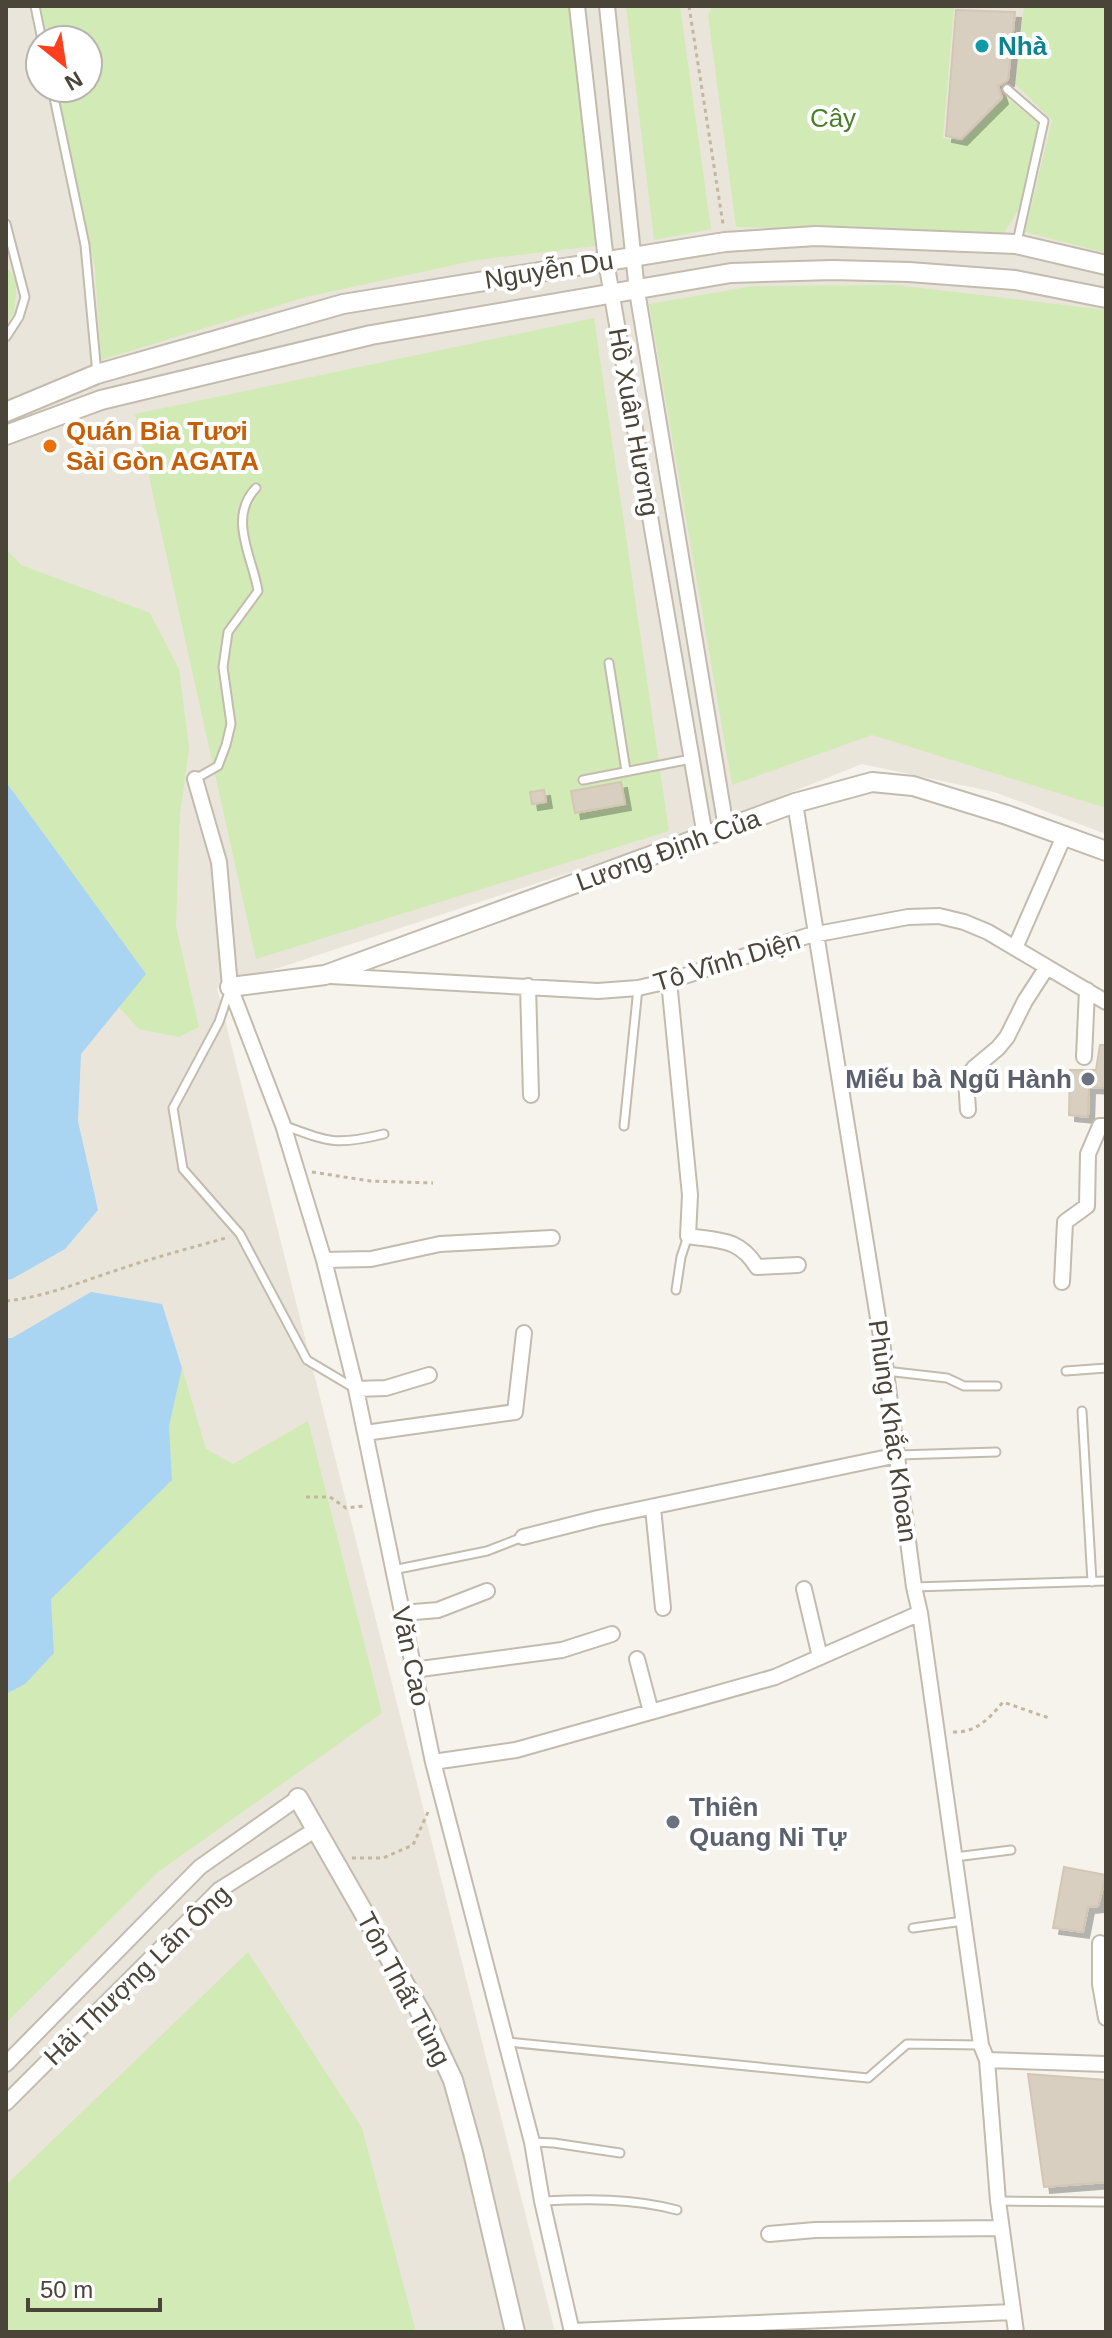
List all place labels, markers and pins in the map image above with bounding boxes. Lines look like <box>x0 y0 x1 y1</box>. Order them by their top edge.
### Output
place label: Nhà <box>998 31 1048 61</box>
marker: Nhà <box>973 37 991 55</box>
place label: Quán Bia Tươi Sài Gòn AGATA <box>66 416 259 476</box>
marker: Quán Bia Tươi Sài Gòn AGATA <box>41 437 59 455</box>
place label: Miếu bà Ngũ Hành <box>845 1064 1072 1094</box>
marker: Miếu bà Ngũ Hành <box>1079 1070 1097 1088</box>
place label: Thiên Quang Ni Tự <box>689 1792 847 1852</box>
marker: Thiên Quang Ni Tự <box>664 1813 682 1831</box>

